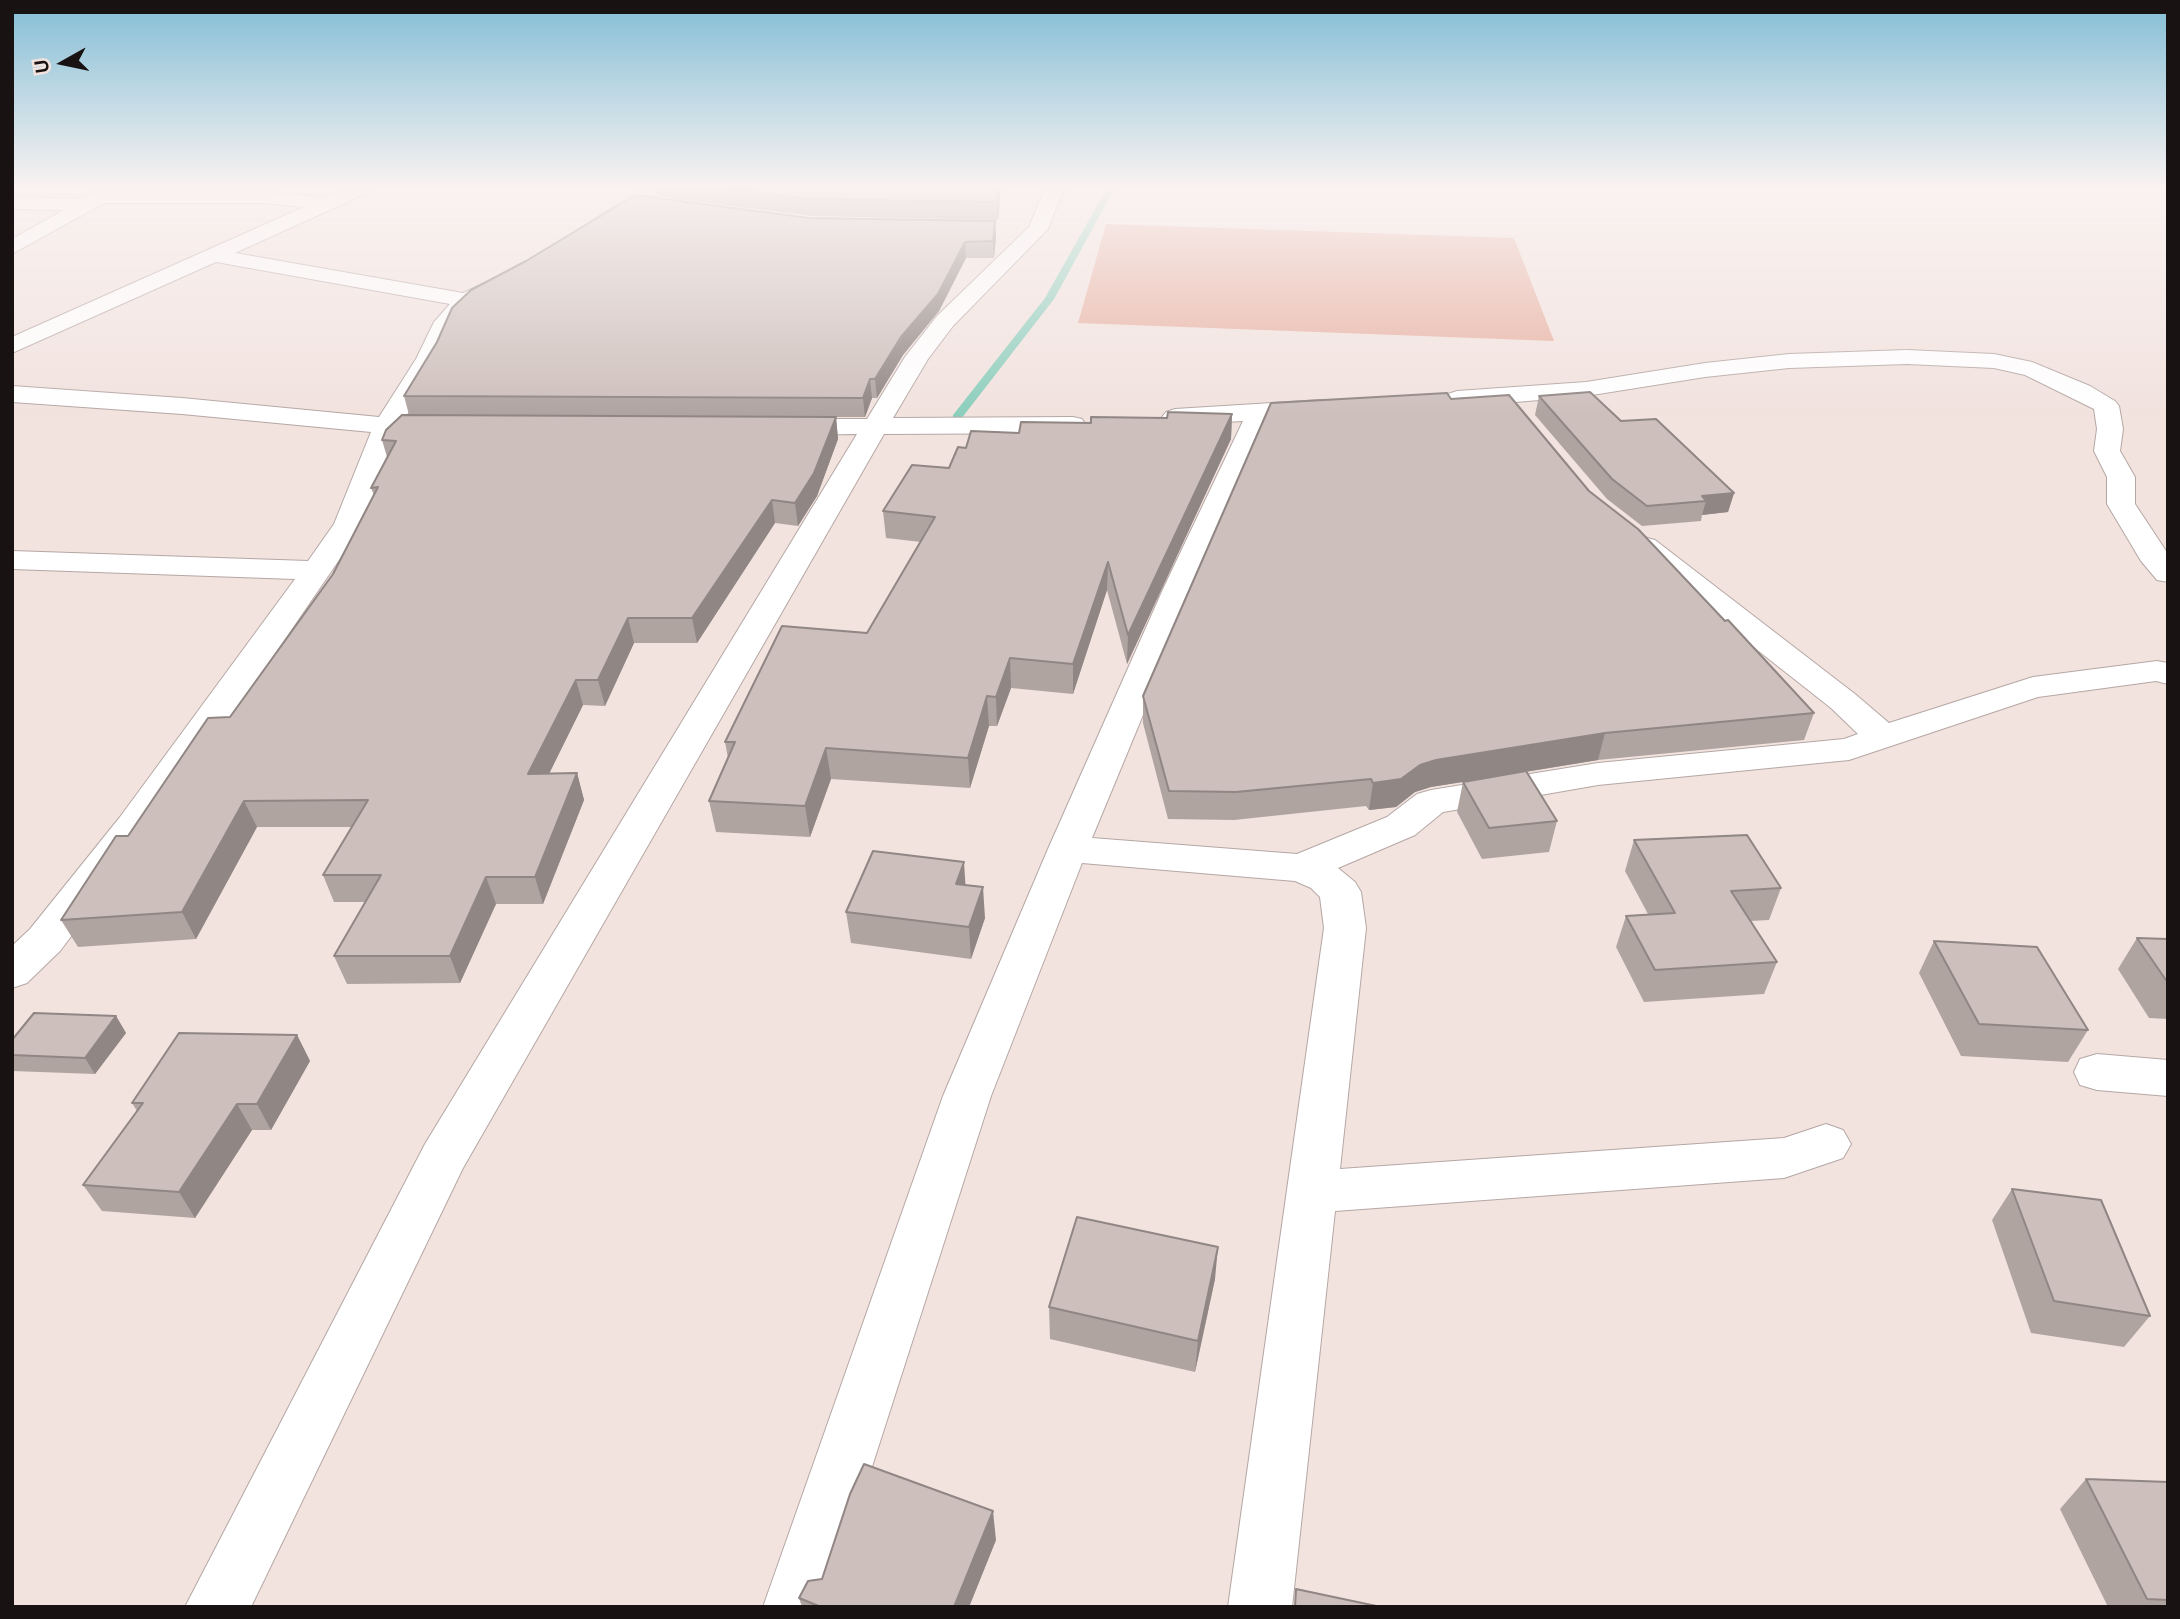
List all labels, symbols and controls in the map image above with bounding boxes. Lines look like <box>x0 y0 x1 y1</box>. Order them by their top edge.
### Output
north arrow <box>28 28 98 98</box>
text: U <box>29 58 54 75</box>

